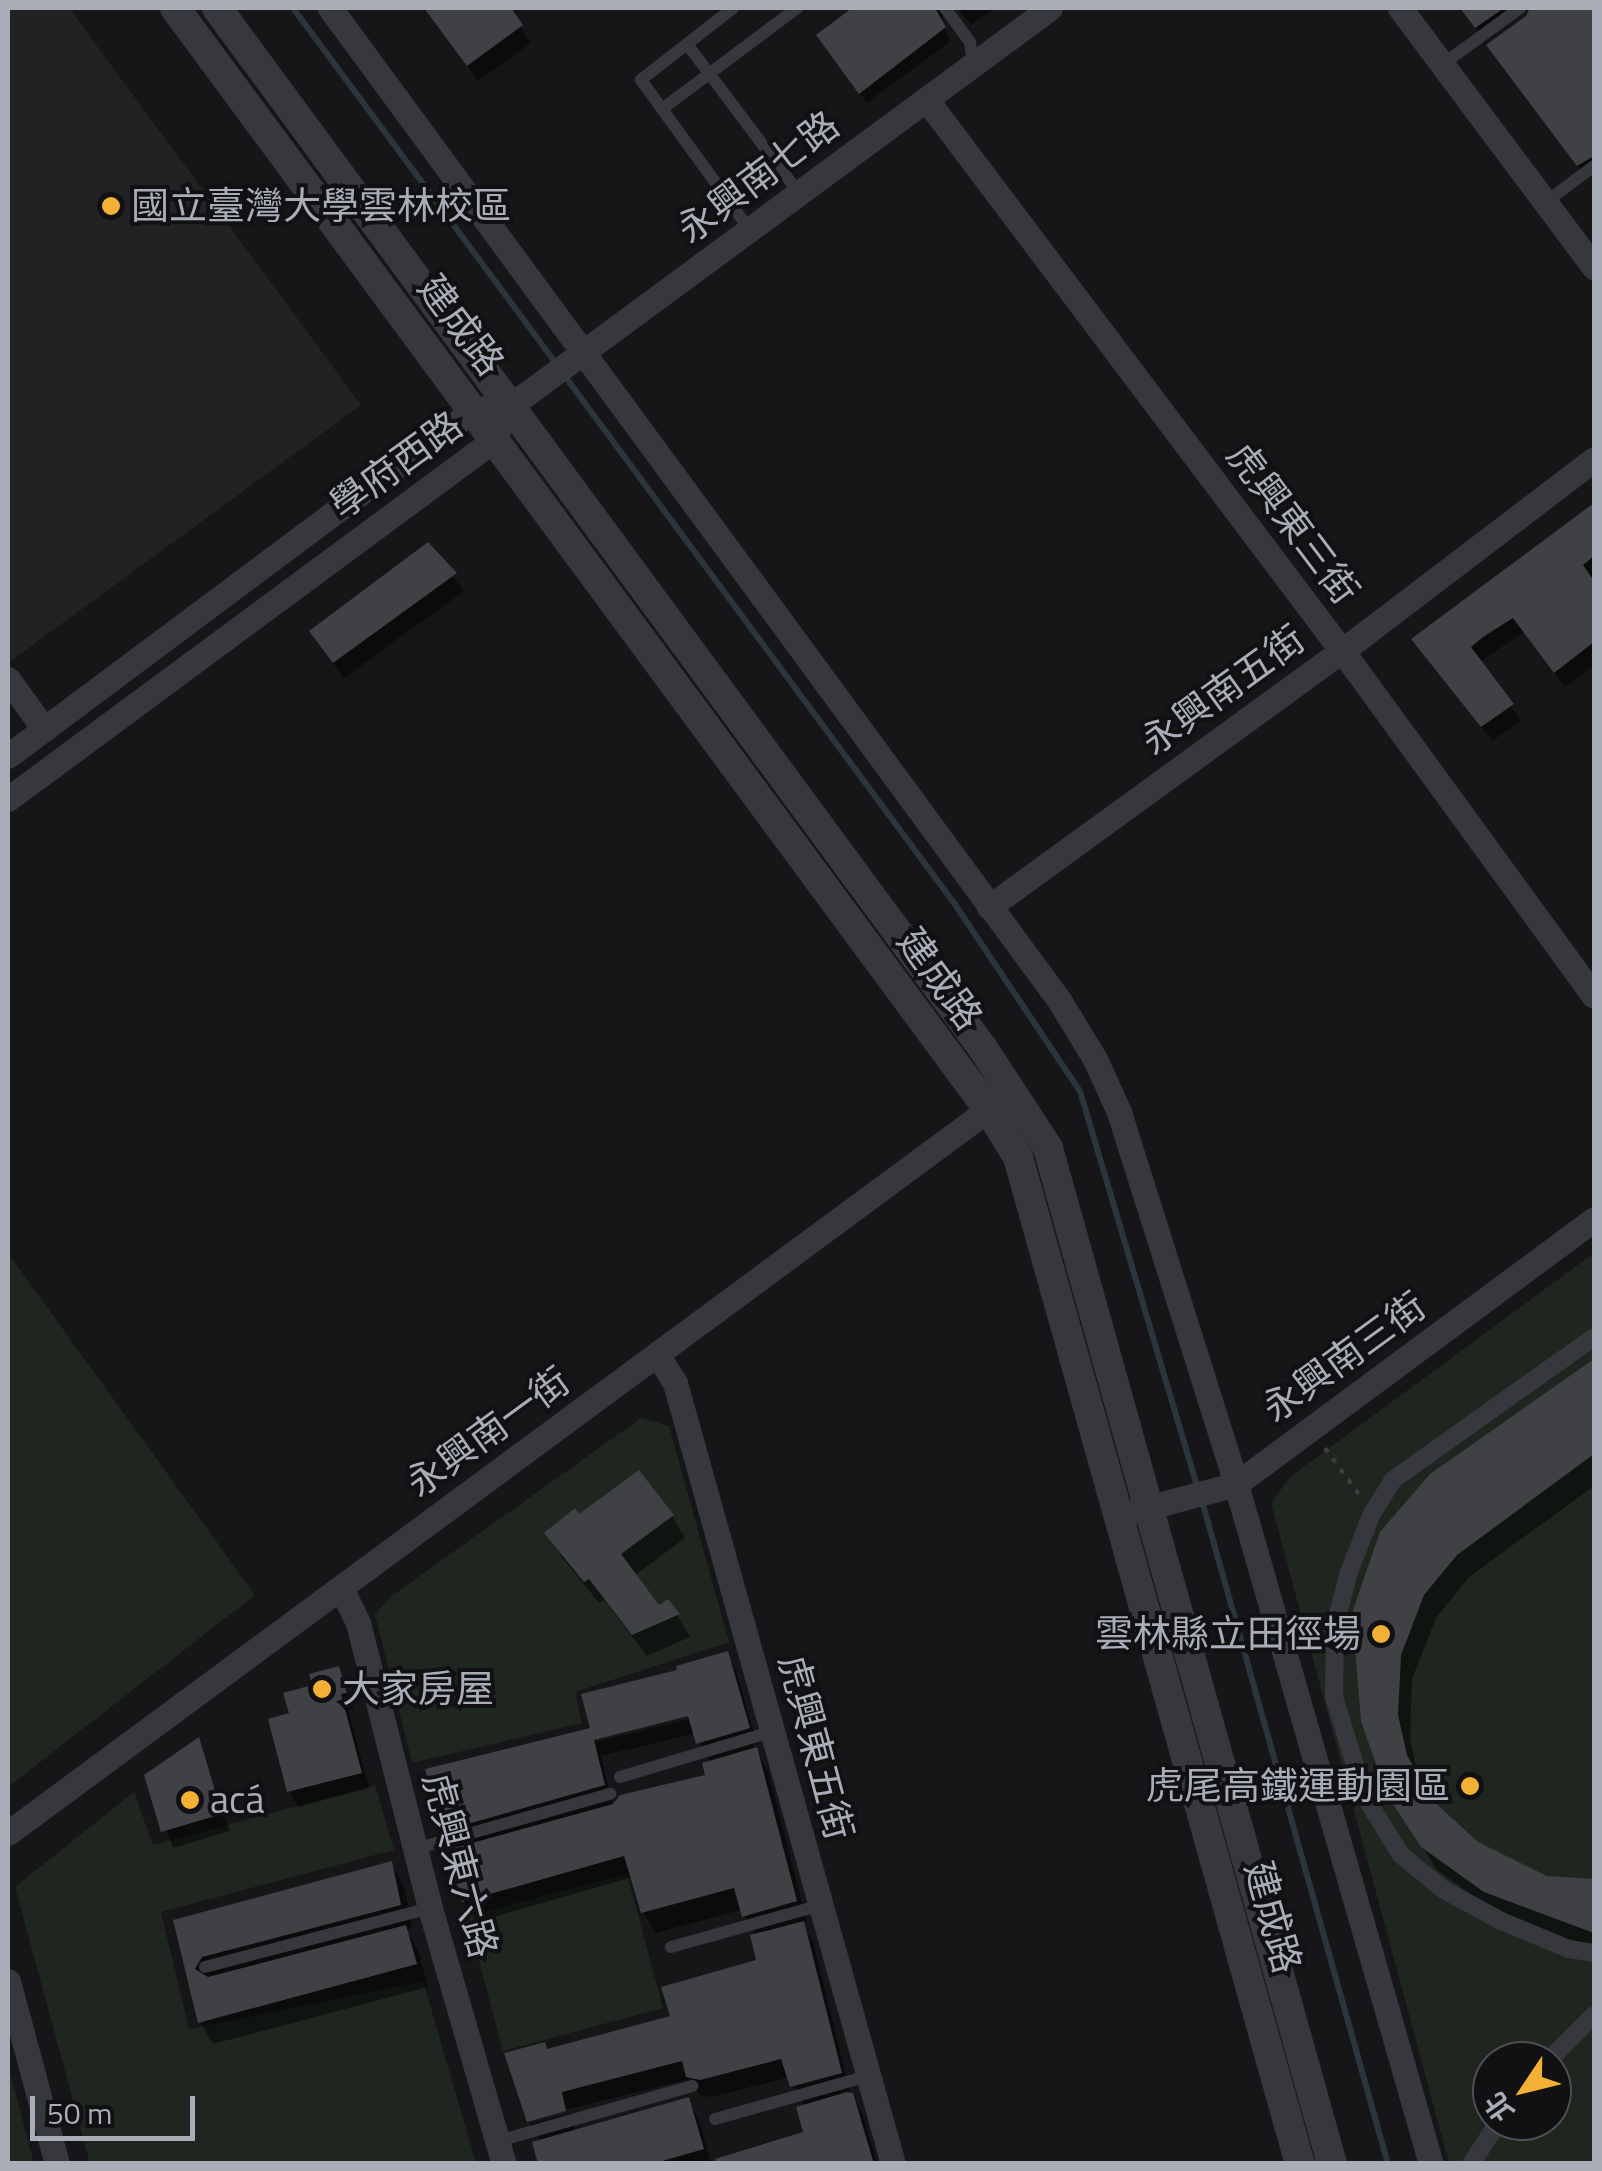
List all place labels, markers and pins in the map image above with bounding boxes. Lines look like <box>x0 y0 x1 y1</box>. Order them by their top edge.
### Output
place label: 國立臺灣大學雲林校區 <box>131 183 511 229</box>
marker: 國立臺灣大學雲林校區 <box>100 195 122 217</box>
place label: 雲林縣立田徑場 <box>1095 1611 1361 1657</box>
marker: 雲林縣立田徑場 <box>1370 1623 1392 1645</box>
place label: 大家房屋 <box>342 1666 494 1712</box>
marker: 大家房屋 <box>311 1678 333 1700</box>
place label: 虎尾高鐵運動園區 <box>1146 1763 1450 1809</box>
marker: 虎尾高鐵運動園區 <box>1459 1775 1481 1797</box>
place label: acá <box>210 1777 265 1823</box>
marker: acá <box>179 1789 201 1811</box>

